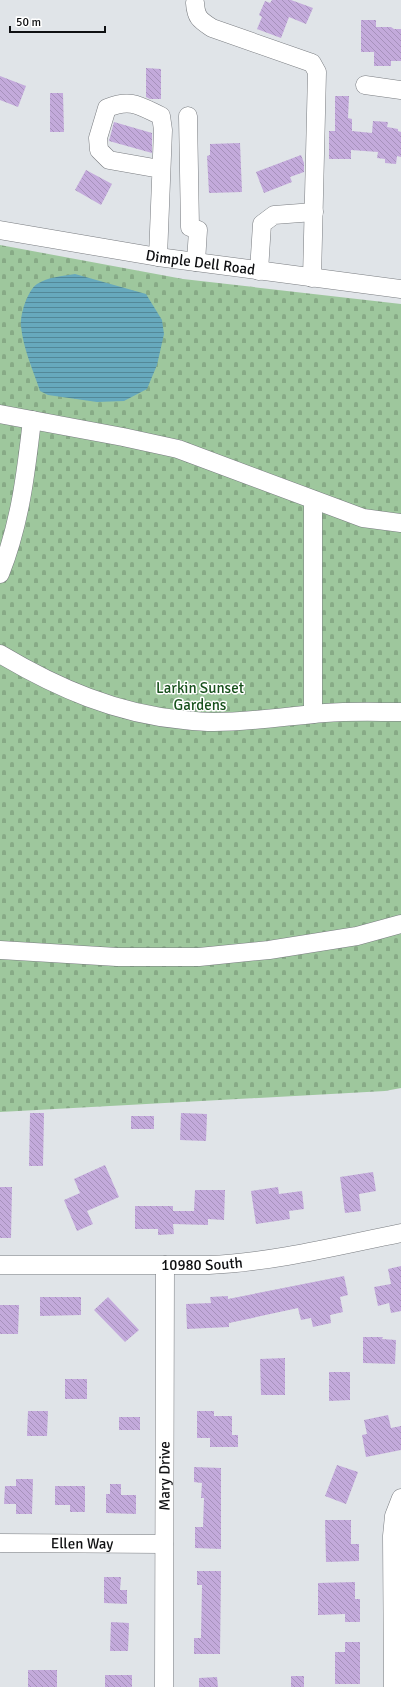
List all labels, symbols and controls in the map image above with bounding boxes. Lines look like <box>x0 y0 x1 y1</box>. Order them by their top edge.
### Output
scale bar <box>10 8 105 34</box>
text: 50 m <box>16 15 41 30</box>
street label: Dimple Dell Road <box>144 246 256 279</box>
park label: Larkin Sunset Gardens <box>156 679 244 714</box>
street label: 10980 South <box>161 1253 244 1274</box>
street label: Mary Drive <box>155 1441 174 1511</box>
street label: Ellen Way <box>51 1534 113 1553</box>

